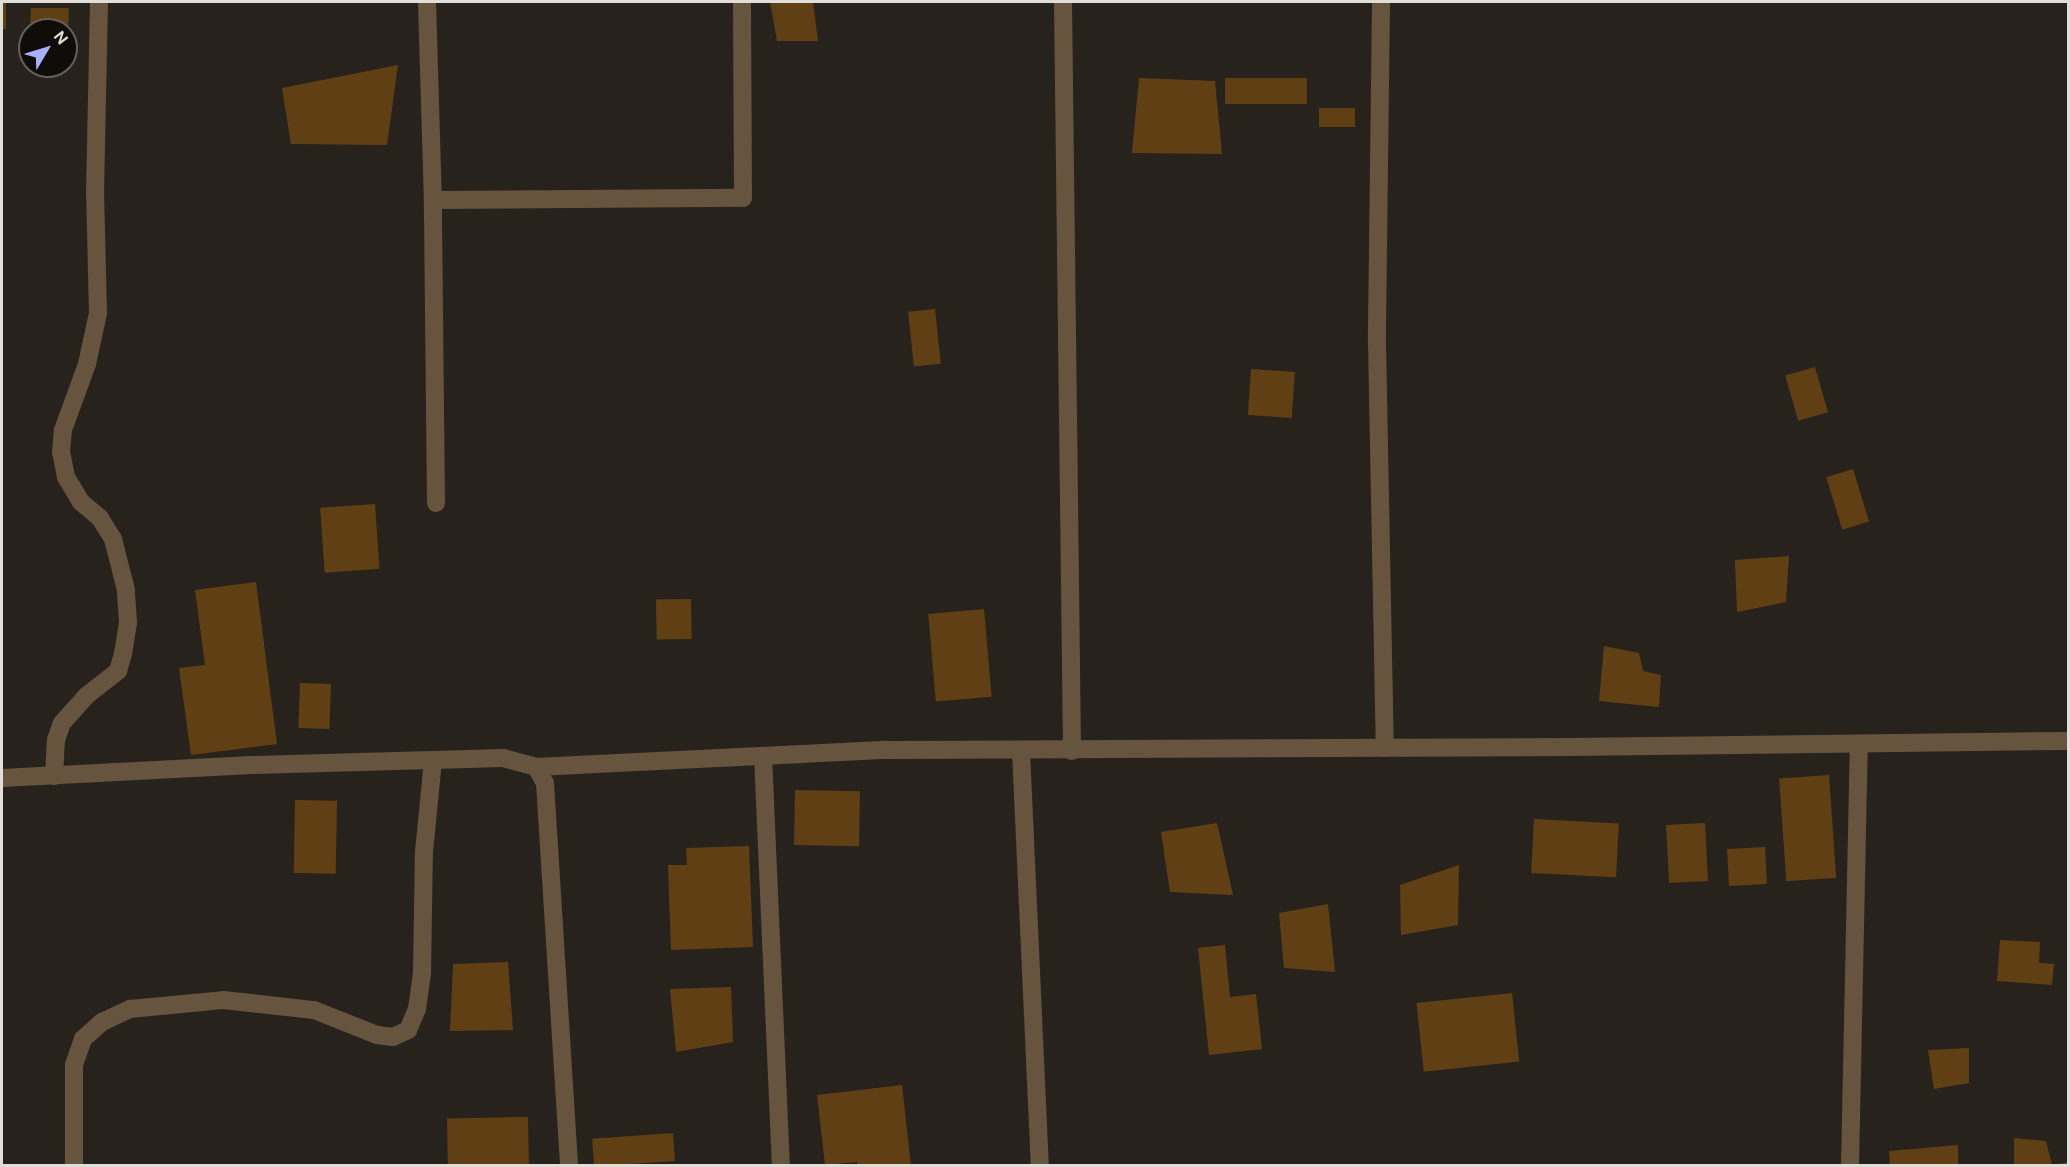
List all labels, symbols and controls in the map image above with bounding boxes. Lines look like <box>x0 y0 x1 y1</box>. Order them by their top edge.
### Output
north arrow <box>18 18 78 78</box>
text: N <box>49 27 73 49</box>

